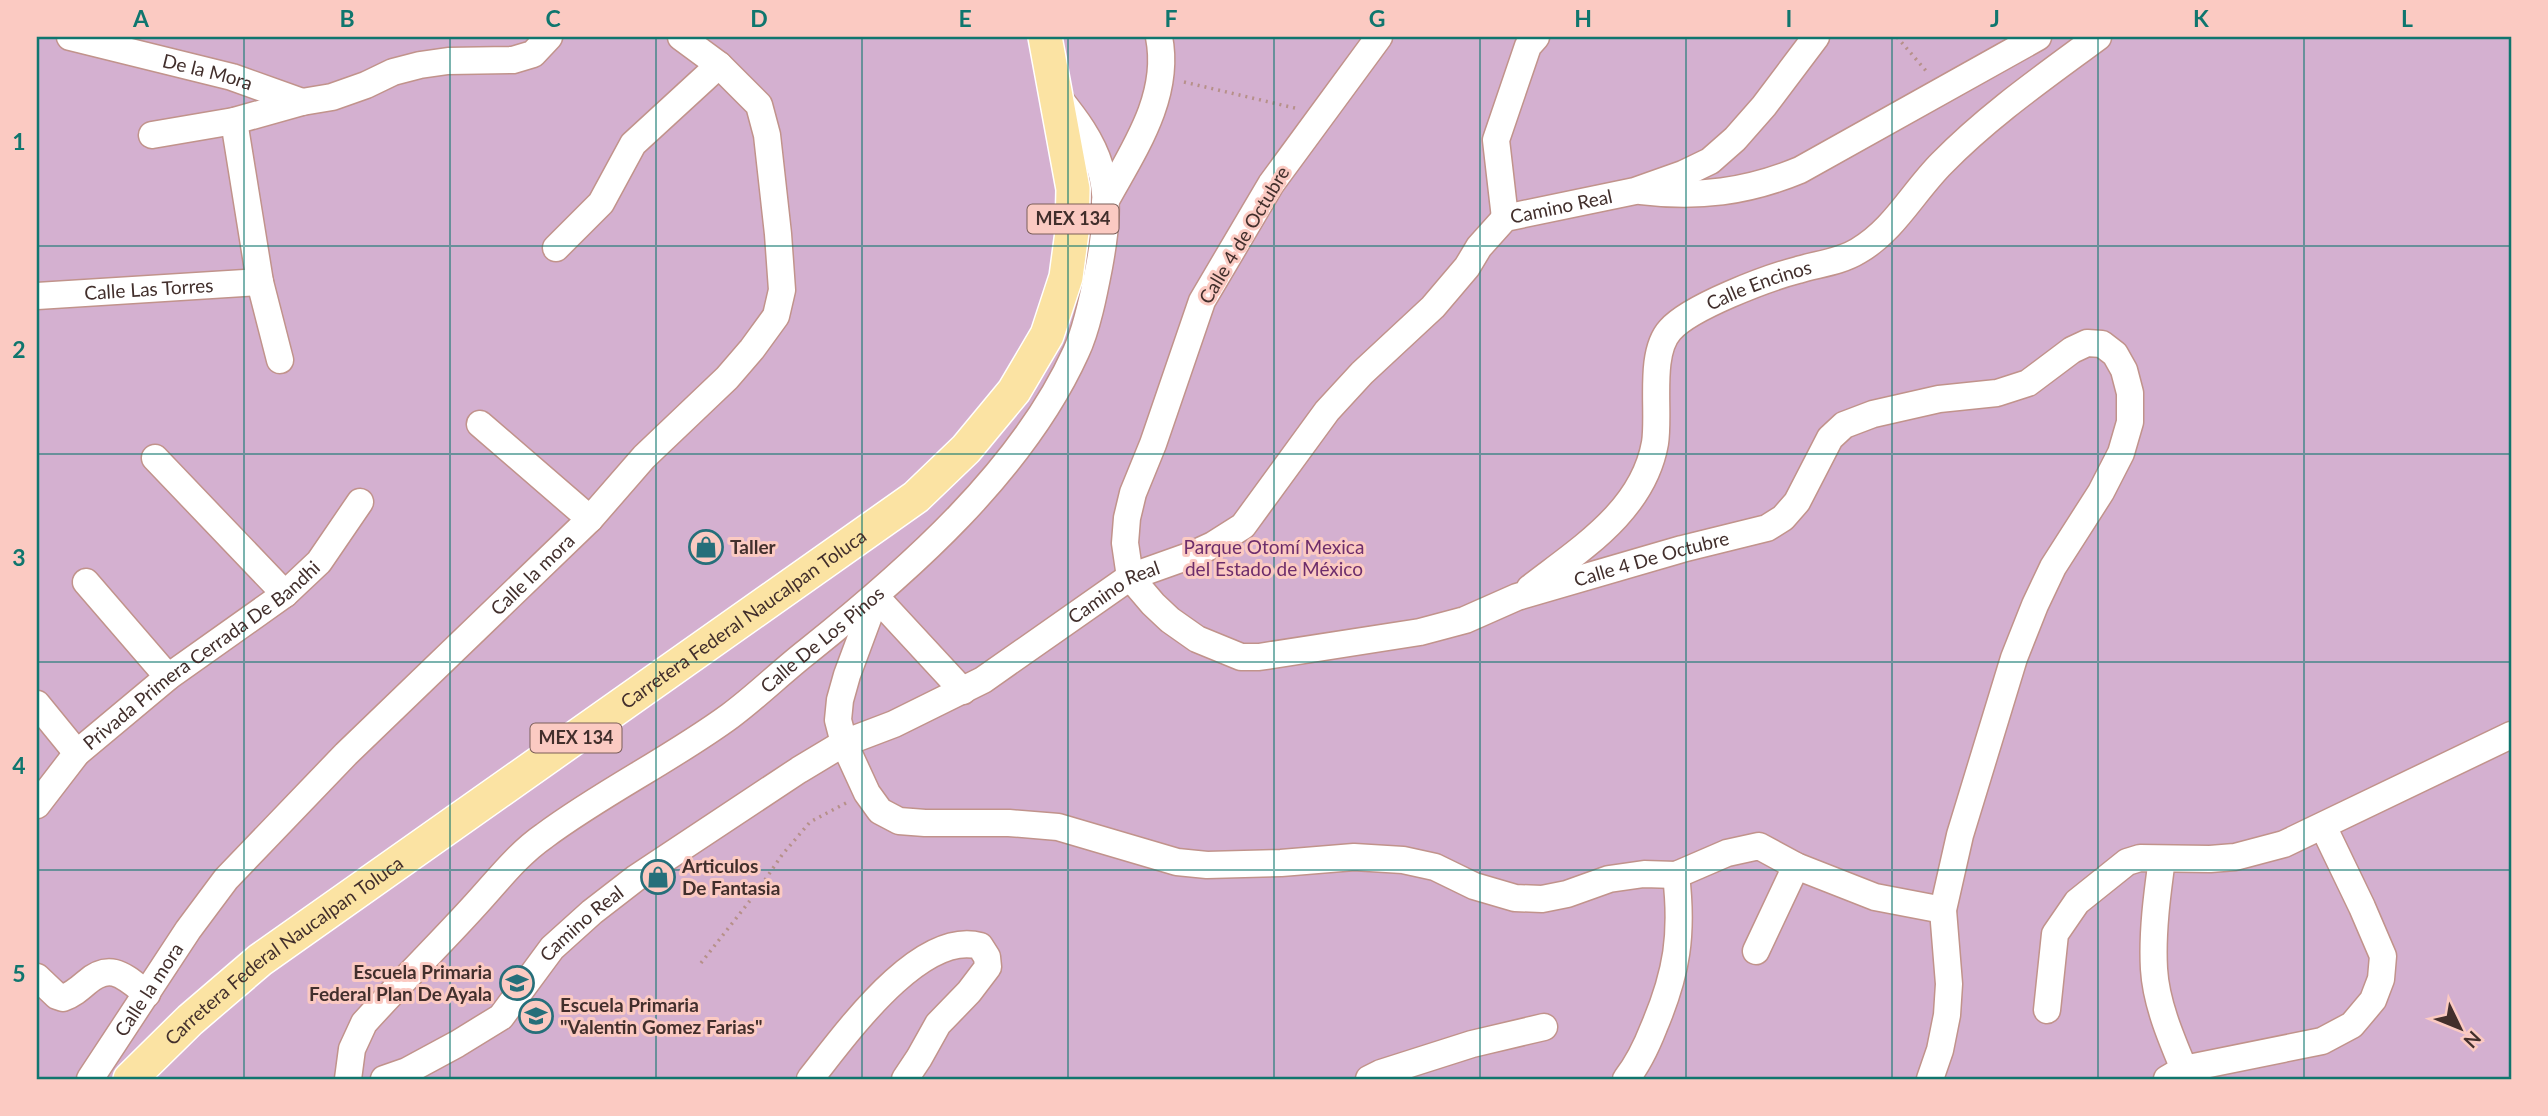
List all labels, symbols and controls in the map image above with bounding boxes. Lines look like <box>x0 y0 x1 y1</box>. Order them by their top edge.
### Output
text: A <box>132 4 150 32</box>
text: B <box>339 4 355 32</box>
text: C <box>545 4 561 32</box>
text: D <box>750 4 768 32</box>
text: E <box>958 4 972 32</box>
text: F <box>1164 4 1178 32</box>
text: G <box>1369 4 1385 32</box>
text: H <box>1574 4 1592 32</box>
text: I <box>1786 4 1792 32</box>
text: J <box>1990 4 2000 32</box>
text: K <box>2193 4 2209 32</box>
text: L <box>2401 4 2413 32</box>
street label: De la Mora <box>160 48 256 95</box>
text: 1 <box>12 127 26 155</box>
street label: Calle 4 de Octubre <box>1193 162 1294 308</box>
street label: Camino Real <box>1508 184 1614 228</box>
road number: MEX 134 <box>1028 204 1118 233</box>
street label: Calle Encinos <box>1702 255 1814 315</box>
street label: Calle Las Torres <box>84 273 214 304</box>
text: 2 <box>12 335 26 363</box>
street label: Carretera Federal Naucalpan Toluca <box>616 524 870 713</box>
street label: Calle 4 De Octubre <box>1571 526 1731 591</box>
shop icon: Taller <box>687 528 725 566</box>
street label: Calle la mora <box>485 529 579 620</box>
place label: Taller <box>730 535 777 558</box>
park label: Parque Otomí Mexica del Estado de México <box>1184 535 1364 580</box>
text: 3 <box>12 543 26 571</box>
street label: Privada Primera Cerrada De Bandhi <box>78 555 324 754</box>
street label: Camino Real <box>1063 555 1163 628</box>
street label: Calle De Los Pinos <box>755 581 888 697</box>
road number: MEX 134 <box>530 724 622 752</box>
text: 4 <box>12 751 26 779</box>
street label: Carretera Federal Naucalpan Toluca <box>160 851 407 1049</box>
place label: Articulos De Fantasia <box>681 854 780 899</box>
shop icon: Articulos De Fantasia <box>639 858 677 896</box>
street label: Camino Real <box>534 880 628 965</box>
street label: Calle la mora <box>109 938 188 1041</box>
text: 5 <box>12 959 26 987</box>
place label: Escuela Primaria Federal Plan De Ayala <box>309 960 492 1005</box>
school or university icon: Escuela Primaria Federal Plan De Ayala <box>498 964 536 1002</box>
place label: Escuela Primaria "Valentin Gomez Farias" <box>560 993 762 1038</box>
north arrow <box>2426 993 2496 1064</box>
school or university icon: Escuela Primaria "Valentin Gomez Farias" <box>517 997 555 1035</box>
text: N <box>2459 1027 2486 1053</box>

